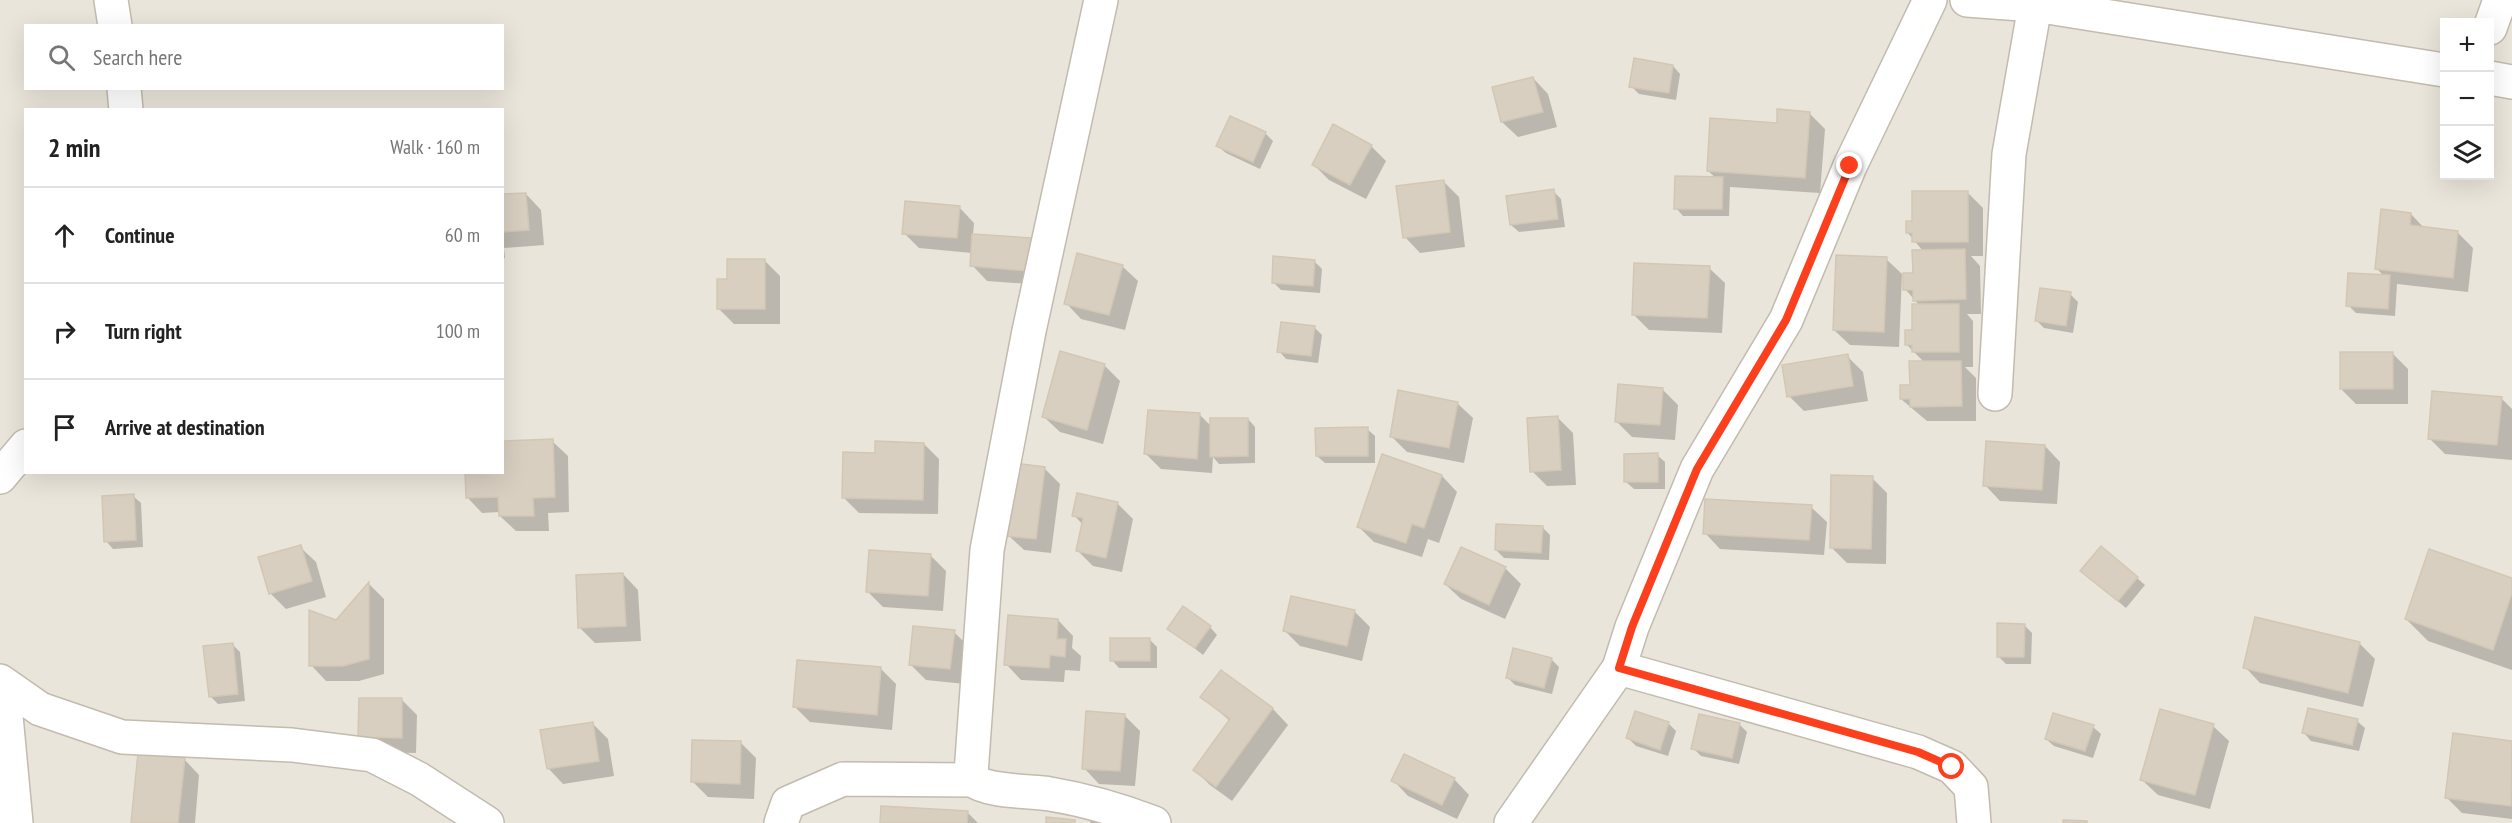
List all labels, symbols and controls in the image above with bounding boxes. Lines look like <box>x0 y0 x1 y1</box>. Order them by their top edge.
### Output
map controls <box>2440 18 2494 180</box>
button: + <box>2440 18 2494 72</box>
search box <box>24 24 504 90</box>
icon: search <box>45 41 78 74</box>
text: Search here <box>93 43 182 71</box>
button: − <box>2440 72 2494 126</box>
button: layers <box>2440 126 2494 180</box>
text: 2 min <box>48 131 101 164</box>
text: Walk · 160 m <box>390 134 480 160</box>
route end <box>1836 152 1862 178</box>
icon: ahead <box>48 219 81 252</box>
text: Continue <box>105 221 175 249</box>
text: 60 m <box>445 222 480 248</box>
icon: right <box>48 315 81 348</box>
text: Turn right <box>105 317 182 345</box>
text: 100 m <box>436 318 480 344</box>
icon: arrive <box>48 411 81 444</box>
text: Arrive at destination <box>105 413 265 441</box>
route start <box>1938 753 1964 779</box>

